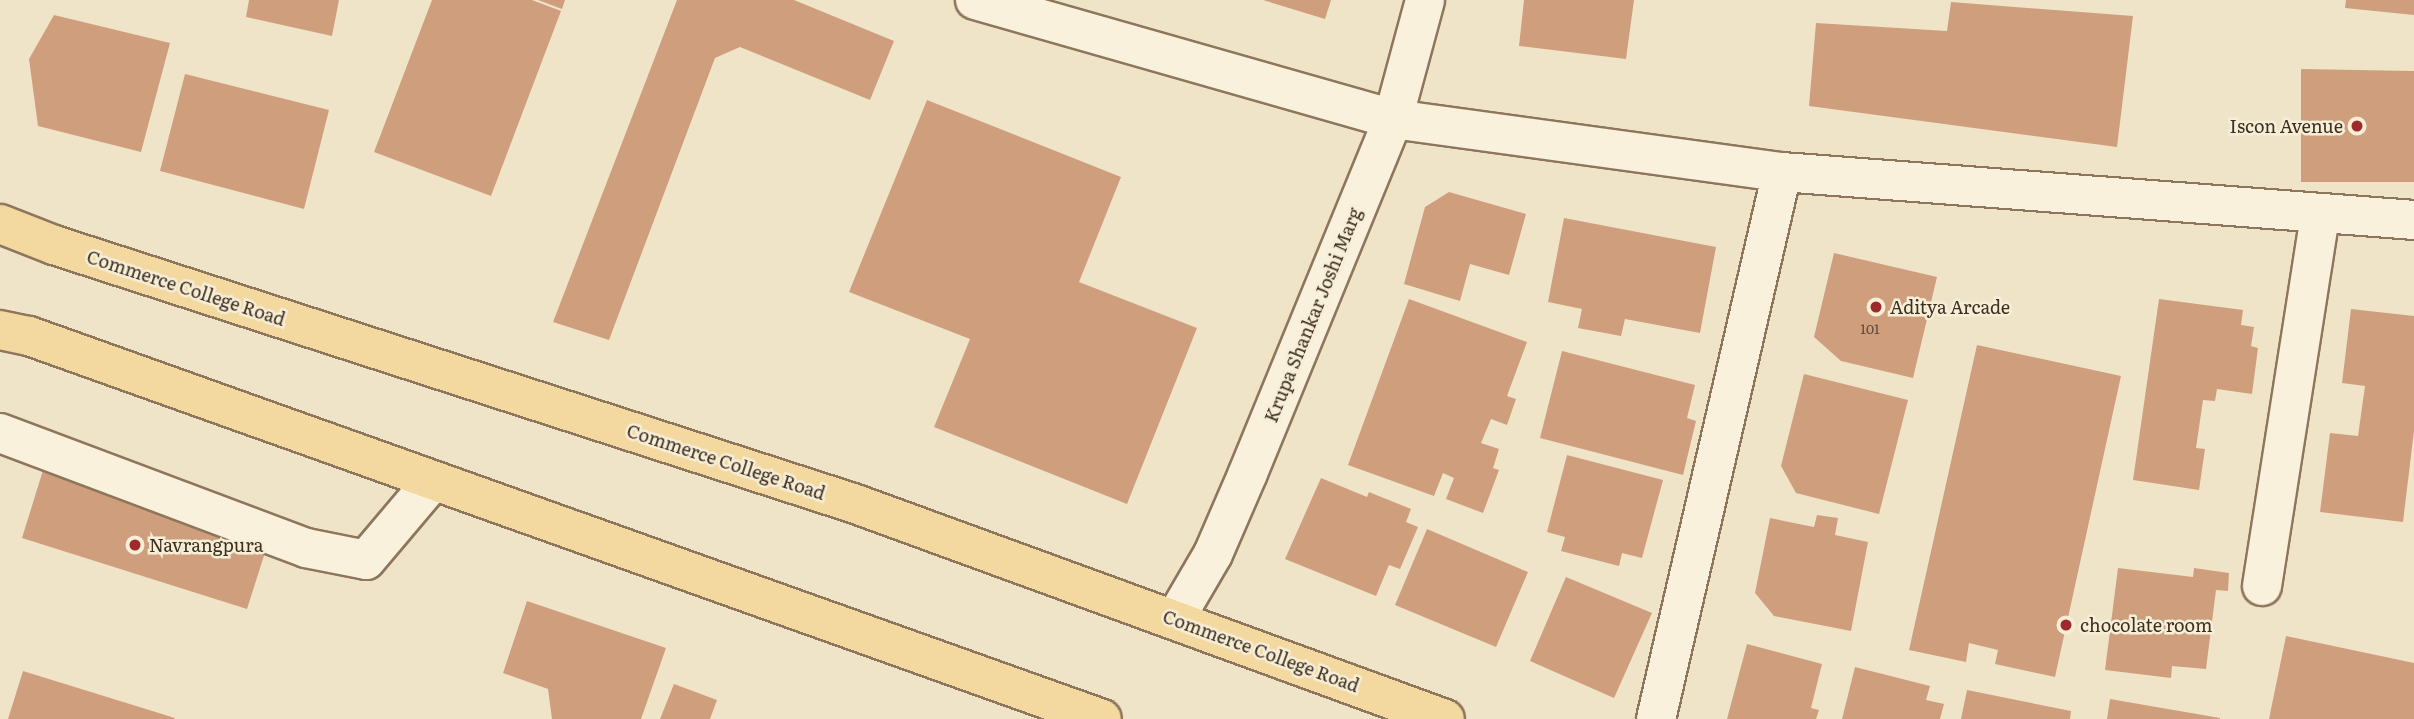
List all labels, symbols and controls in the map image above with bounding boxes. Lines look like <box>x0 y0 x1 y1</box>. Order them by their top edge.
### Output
place label: Iscon Avenue <box>2230 115 2343 137</box>
marker: Iscon Avenue <box>2349 118 2365 134</box>
street label: Krupa Shankar Joshi Marg <box>1260 205 1366 425</box>
street label: Commerce College Road <box>84 246 288 330</box>
place label: Aditya Arcade <box>1890 296 2010 318</box>
marker: Aditya Arcade <box>1868 299 1884 315</box>
house number: 101 <box>1860 320 1880 336</box>
street label: Commerce College Road <box>624 420 828 504</box>
place label: Navrangpura <box>149 534 263 556</box>
marker: Navrangpura <box>127 537 143 553</box>
street label: Commerce College Road <box>1160 605 1362 697</box>
place label: chocolate room <box>2080 614 2212 636</box>
marker: chocolate room <box>2058 617 2074 633</box>

